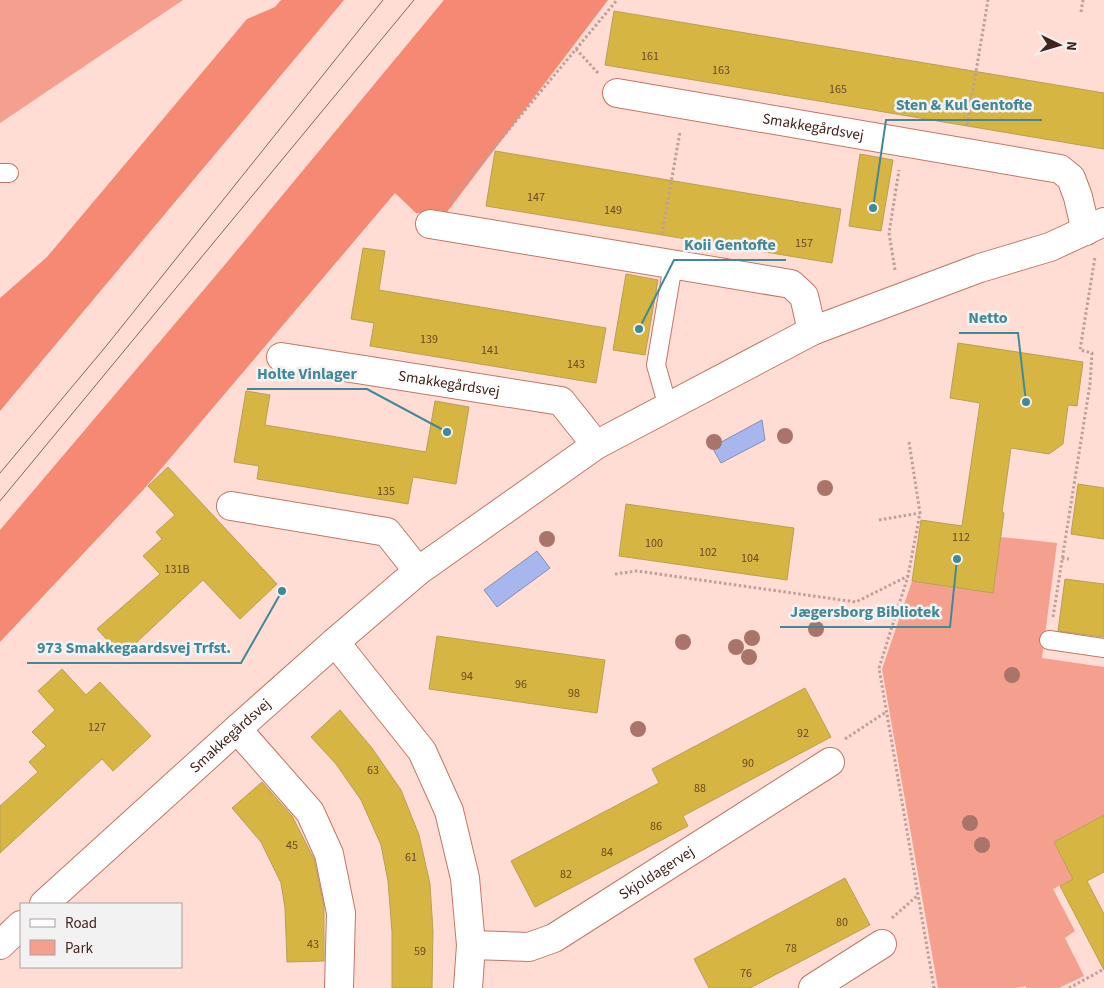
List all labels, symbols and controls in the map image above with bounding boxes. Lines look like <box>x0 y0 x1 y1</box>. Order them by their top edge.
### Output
north arrow <box>1034 20 1084 70</box>
text: N <box>1061 41 1081 52</box>
house number: 161 <box>641 48 659 65</box>
house number: 163 <box>712 62 730 79</box>
house number: 165 <box>829 81 847 98</box>
callout: Sten & Kul Gentofte <box>886 89 1042 120</box>
text: Sten & Kul Gentofte <box>896 94 1032 116</box>
street label: Smakkegårdsvej <box>761 108 865 146</box>
house number: 147 <box>527 189 545 206</box>
house number: 149 <box>604 202 622 219</box>
callout: Koii Gentofte <box>674 229 786 260</box>
text: Koii Gentofte <box>684 234 776 256</box>
house number: 157 <box>795 235 813 252</box>
callout: Netto <box>959 302 1018 333</box>
text: Netto <box>968 307 1008 329</box>
house number: 139 <box>420 331 438 348</box>
house number: 141 <box>481 342 499 359</box>
house number: 143 <box>567 356 585 373</box>
callout: Holte Vinlager <box>247 358 367 389</box>
text: Holte Vinlager <box>257 363 358 385</box>
street label: Smakkegårdsvej <box>397 366 501 402</box>
house number: 135 <box>377 483 395 500</box>
house number: 112 <box>952 529 970 546</box>
house number: 100 <box>645 535 663 552</box>
house number: 102 <box>699 544 717 561</box>
house number: 104 <box>741 550 759 567</box>
house number: 131B <box>165 561 189 578</box>
callout: Jægersborg Bibliotek <box>780 596 950 627</box>
text: Jægersborg Bibliotek <box>790 601 940 623</box>
callout: 973 Smakkegaardsvej Trfst. <box>27 632 241 663</box>
text: 973 Smakkegaardsvej Trfst. <box>37 637 231 659</box>
house number: 94 <box>461 668 473 685</box>
house number: 96 <box>515 676 527 693</box>
house number: 98 <box>568 685 580 702</box>
street label: Smakkegårdsvej <box>185 694 276 778</box>
house number: 127 <box>88 719 106 736</box>
house number: 92 <box>797 725 809 742</box>
house number: 90 <box>742 755 754 772</box>
house number: 63 <box>367 762 379 779</box>
house number: 88 <box>694 780 706 797</box>
house number: 86 <box>650 818 662 835</box>
house number: 45 <box>286 837 298 854</box>
street label: Skjoldagervej <box>615 841 698 905</box>
house number: 84 <box>601 844 613 861</box>
house number: 61 <box>405 849 417 866</box>
house number: 82 <box>560 866 572 883</box>
legend <box>20 903 182 968</box>
text: Road <box>65 913 97 934</box>
house number: 80 <box>836 914 848 931</box>
house number: 43 <box>307 936 319 953</box>
text: Park <box>65 938 94 959</box>
house number: 78 <box>785 940 797 957</box>
house number: 59 <box>414 943 426 960</box>
house number: 76 <box>740 965 752 982</box>

